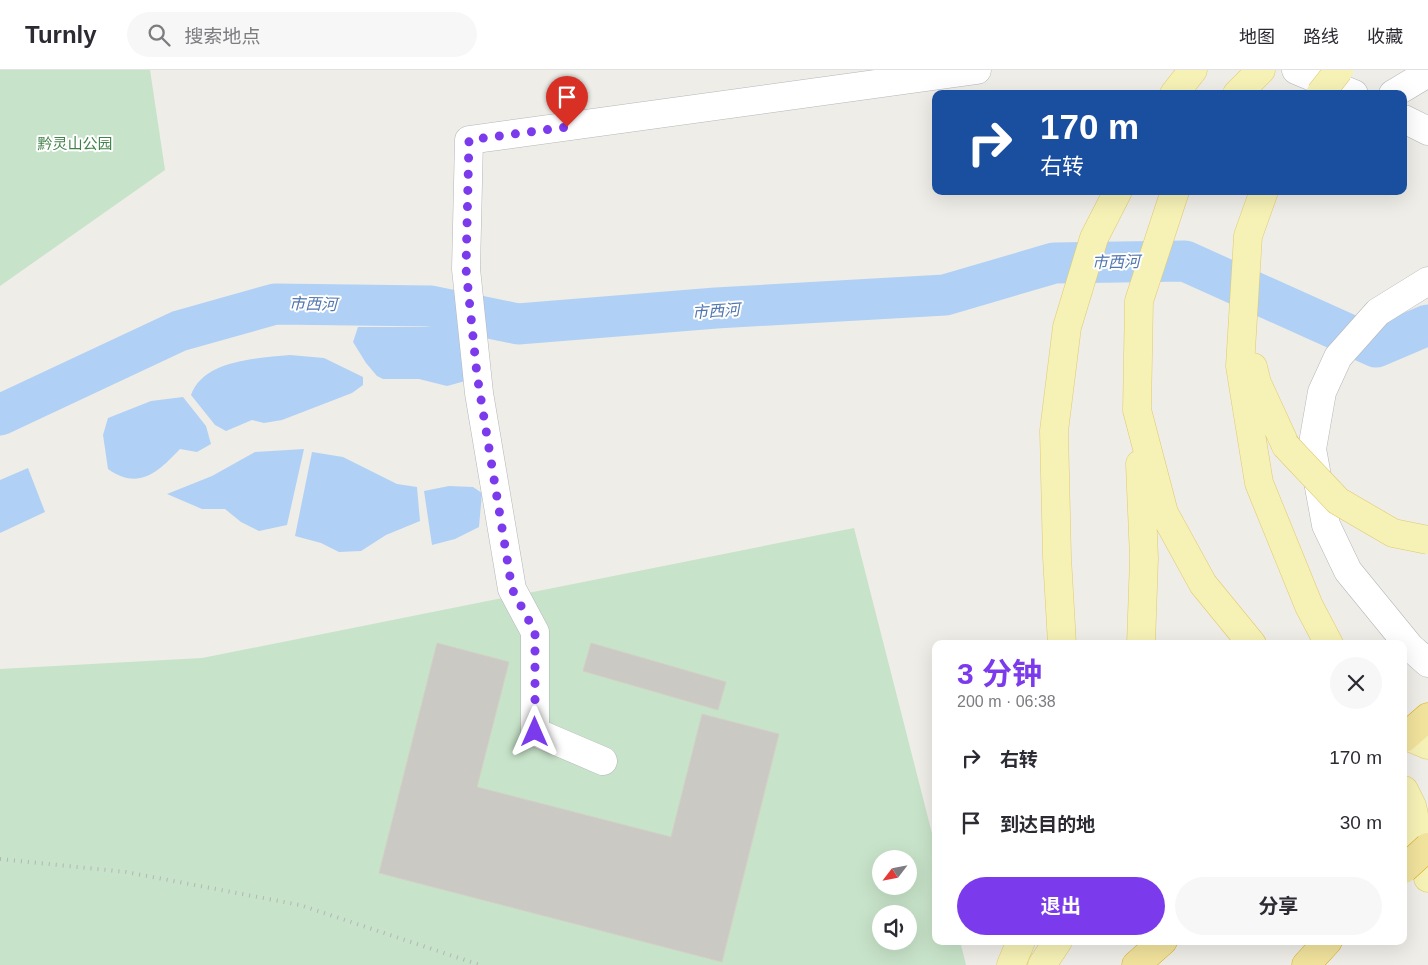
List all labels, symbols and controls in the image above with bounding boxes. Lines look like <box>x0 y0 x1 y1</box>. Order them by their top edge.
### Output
search box <box>127 12 477 57</box>
text: Turnly <box>25 21 97 48</box>
icon: search <box>145 21 173 49</box>
text: 搜索地点 <box>185 26 261 47</box>
text: 地图 <box>1239 27 1275 47</box>
text: 路线 <box>1303 27 1339 47</box>
text: 收藏 <box>1367 27 1403 47</box>
pin <box>546 76 588 127</box>
icon: arrive <box>553 83 581 111</box>
text: 170 m <box>1040 107 1139 146</box>
icon: right <box>957 110 1022 175</box>
park label: 黔灵山公园 <box>37 135 113 152</box>
text: 右转 <box>1040 154 1084 179</box>
water label: 市西河 <box>1092 253 1143 271</box>
water label: 市西河 <box>289 295 340 313</box>
water label: 市西河 <box>691 301 744 321</box>
text: 3 分钟 <box>957 657 1042 690</box>
button: close <box>1330 657 1382 709</box>
text: 200 m · 06:38 <box>957 693 1056 710</box>
position arrow <box>508 705 560 757</box>
icon: right <box>957 744 985 772</box>
text: 170 m <box>1329 747 1382 768</box>
text: 右转 <box>1000 749 1038 770</box>
icon: arrive <box>957 809 985 837</box>
text: 30 m <box>1340 812 1382 833</box>
text: 到达目的地 <box>1000 814 1095 835</box>
north arrow <box>872 850 918 895</box>
map controls <box>872 850 917 950</box>
button: 退出 <box>957 877 1165 935</box>
button: 分享 <box>1175 877 1382 935</box>
button: sound <box>872 905 917 950</box>

